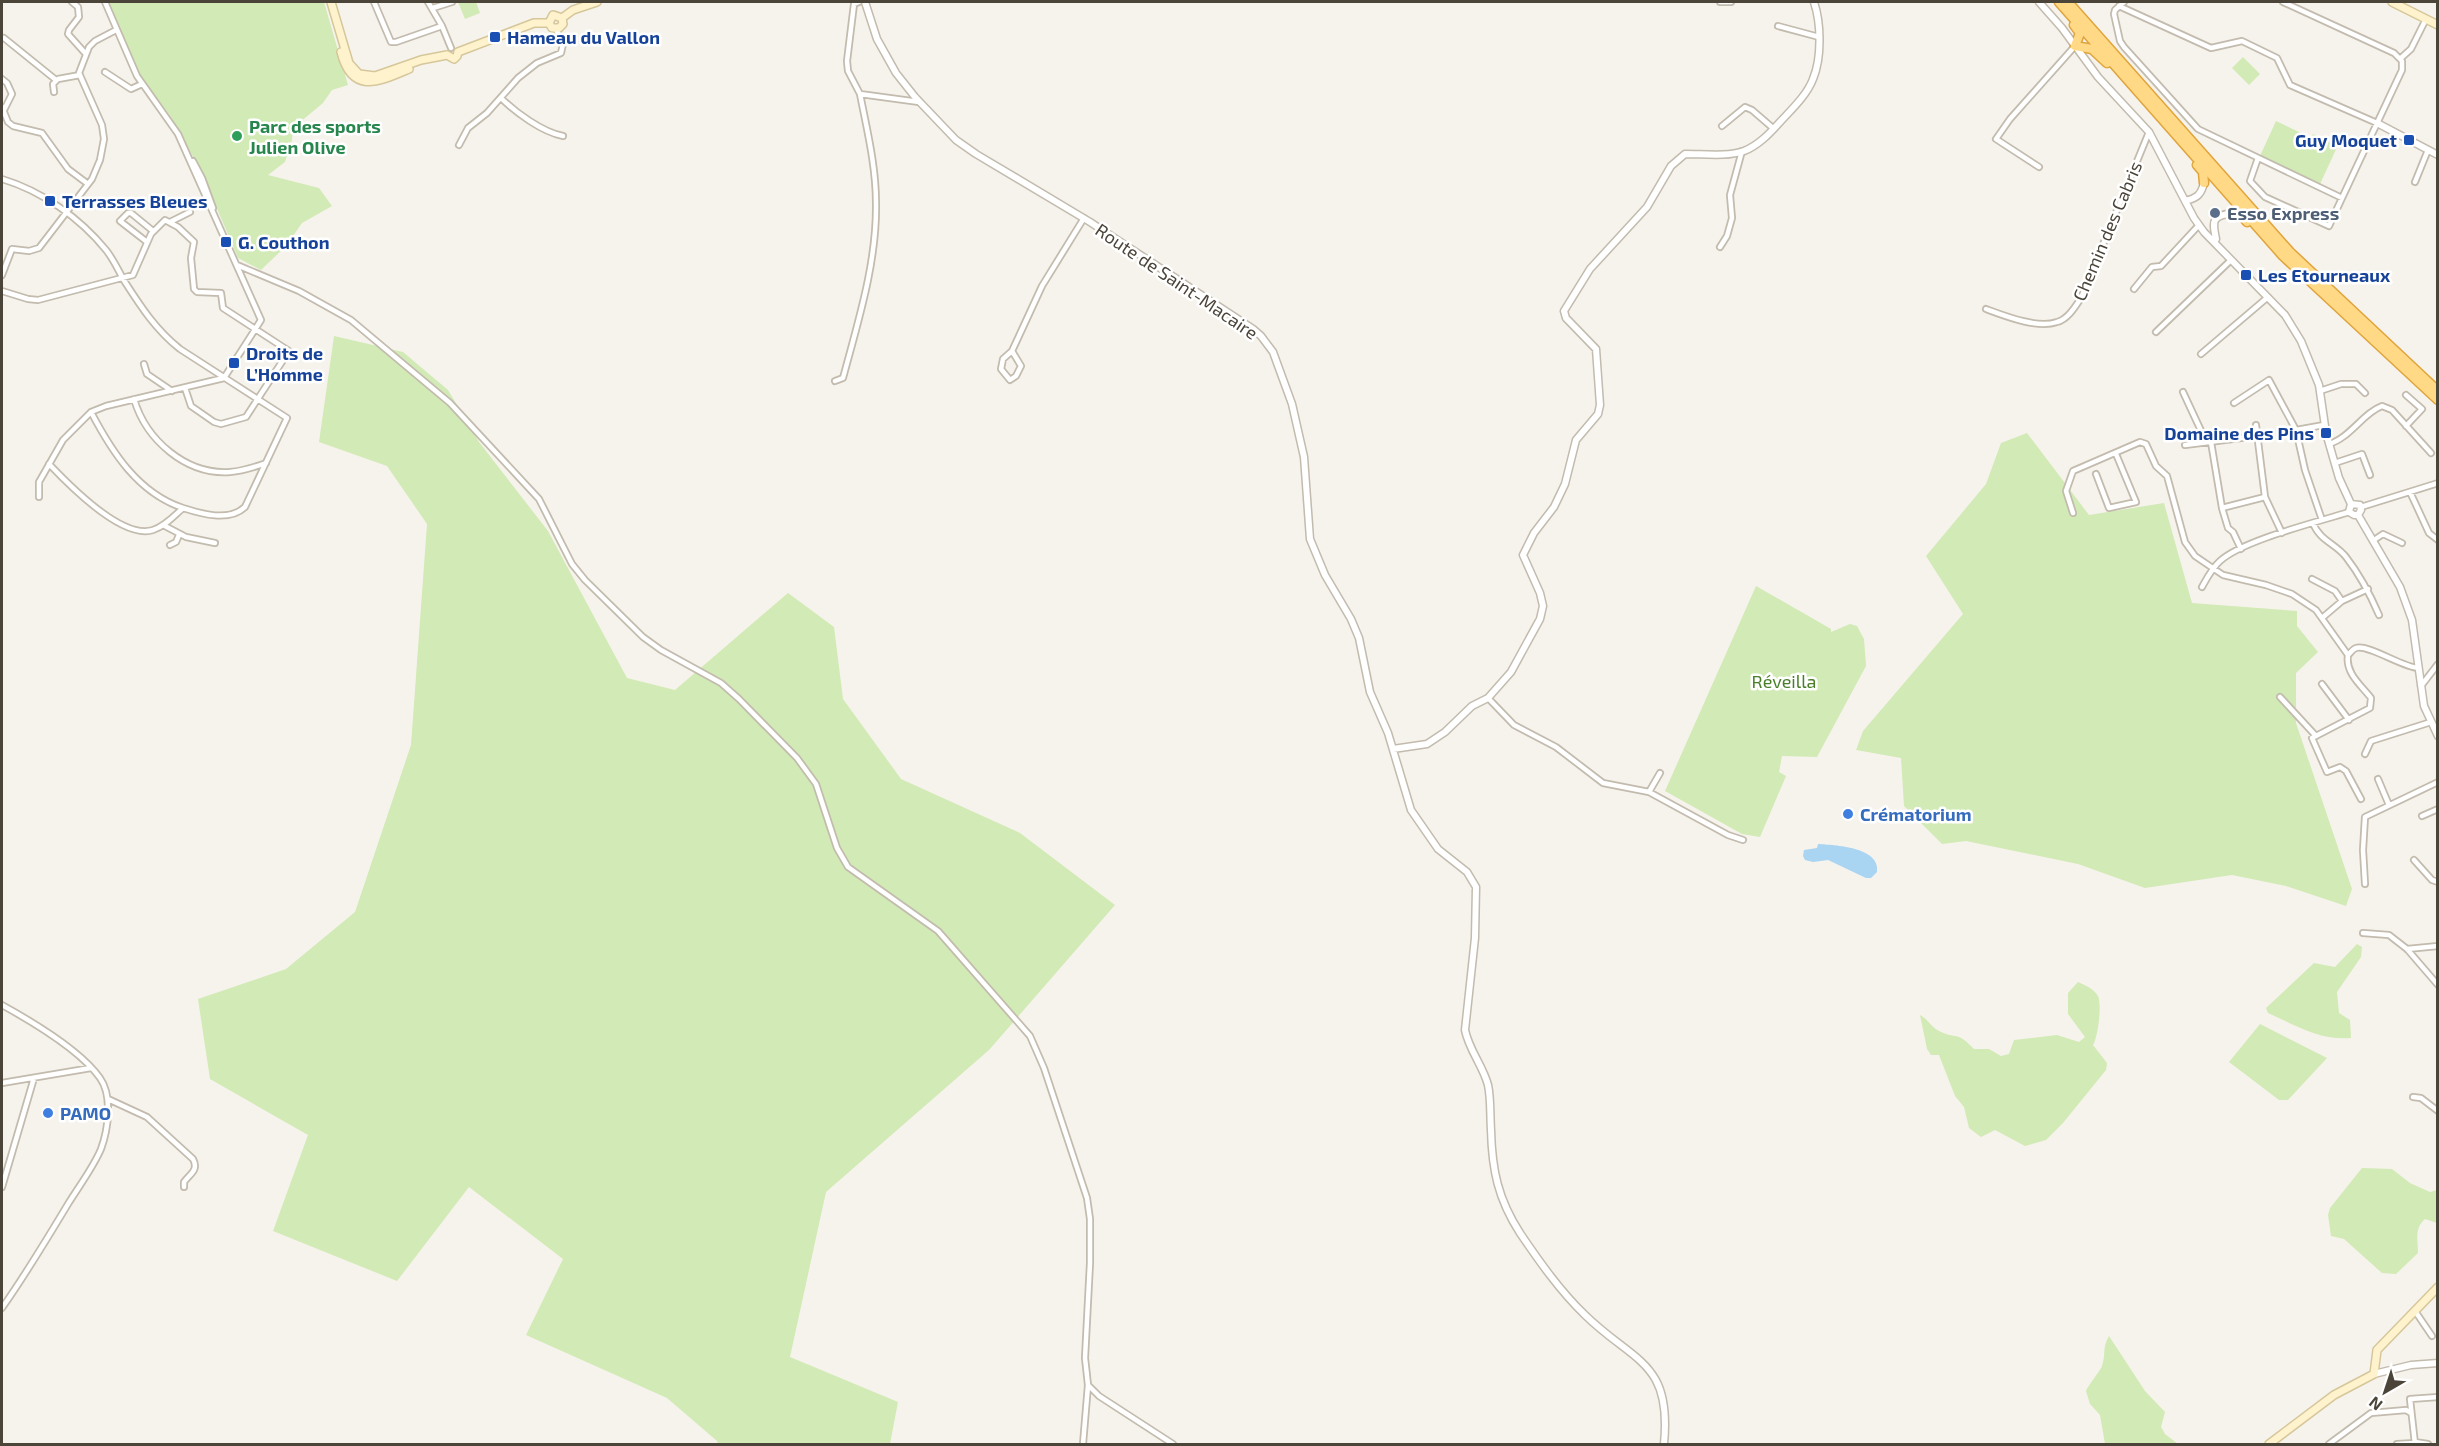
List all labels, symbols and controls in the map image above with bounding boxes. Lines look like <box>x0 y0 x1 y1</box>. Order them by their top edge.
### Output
place label: Hameau du Vallon <box>507 26 660 48</box>
marker: Hameau du Vallon <box>488 30 502 44</box>
place label: Parc des sports Julien Olive <box>249 115 381 158</box>
marker: Parc des sports Julien Olive <box>230 129 244 143</box>
place label: Guy Moquet <box>2295 129 2398 151</box>
marker: Guy Moquet <box>2402 133 2416 147</box>
street label: Chemin des Cabris <box>2068 158 2146 304</box>
place label: Terrasses Bleues <box>62 190 207 212</box>
marker: Terrasses Bleues <box>43 194 57 208</box>
place label: Esso Express <box>2227 202 2339 224</box>
marker: Esso Express <box>2208 206 2222 220</box>
street label: Route de Saint-Macaire <box>1092 218 1262 344</box>
place label: G. Couthon <box>238 231 329 253</box>
marker: G. Couthon <box>219 235 233 249</box>
place label: Les Etourneaux <box>2258 264 2391 286</box>
marker: Les Etourneaux <box>2239 268 2253 282</box>
place label: Droits de L’Homme <box>246 342 323 385</box>
marker: Droits de L’Homme <box>227 356 241 370</box>
place label: Domaine des Pins <box>2164 422 2314 444</box>
marker: Domaine des Pins <box>2319 426 2333 440</box>
park label: Réveilla <box>1752 670 1816 692</box>
place label: Crématorium <box>1860 803 1972 825</box>
marker: Crématorium <box>1841 807 1855 821</box>
place label: PAMO <box>60 1102 111 1124</box>
marker: PAMO <box>41 1106 55 1120</box>
north arrow <box>2355 1362 2415 1422</box>
text: N <box>2365 1393 2386 1415</box>

